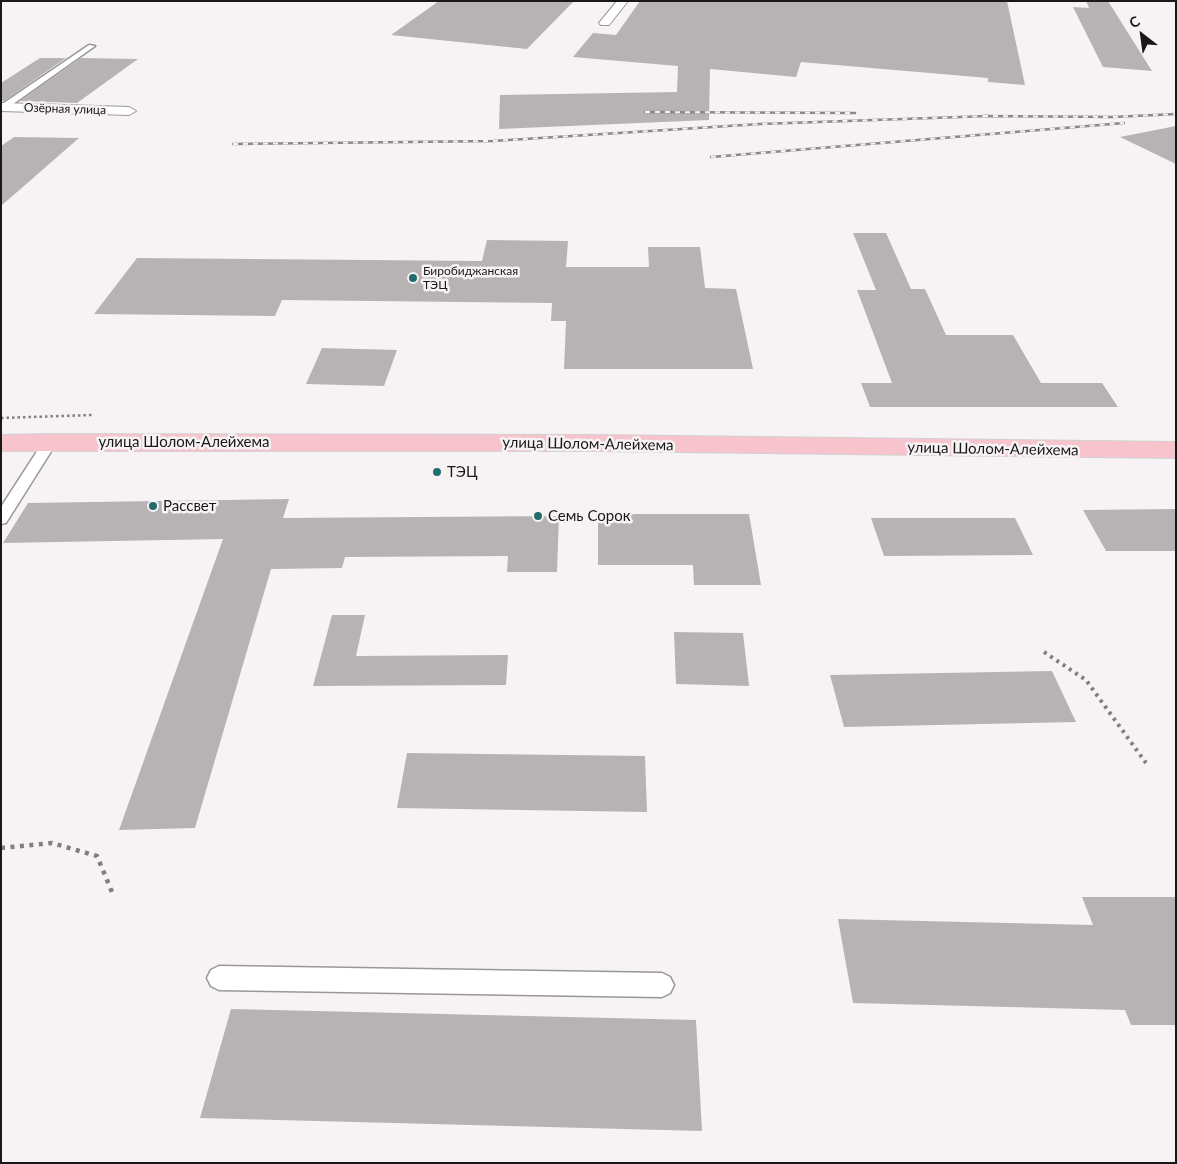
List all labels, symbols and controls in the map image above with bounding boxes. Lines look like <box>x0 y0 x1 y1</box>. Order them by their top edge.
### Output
north arrow <box>1117 10 1167 60</box>
text: С <box>1126 12 1143 31</box>
street label: Озёрная улица <box>24 100 106 118</box>
place label: Биробиджанская ТЭЦ <box>423 264 518 292</box>
marker: Биробиджанская ТЭЦ <box>407 272 419 284</box>
street label: улица Шолом-Алейхема <box>98 433 270 451</box>
street label: улица Шолом-Алейхема <box>502 434 674 454</box>
street label: улица Шолом-Алейхема <box>907 439 1079 459</box>
place label: ТЭЦ <box>447 463 478 481</box>
marker: ТЭЦ <box>431 466 443 478</box>
place label: Рассвет <box>163 497 216 515</box>
marker: Рассвет <box>147 500 159 512</box>
place label: Семь Сорок <box>548 507 630 525</box>
marker: Семь Сорок <box>532 510 544 522</box>

